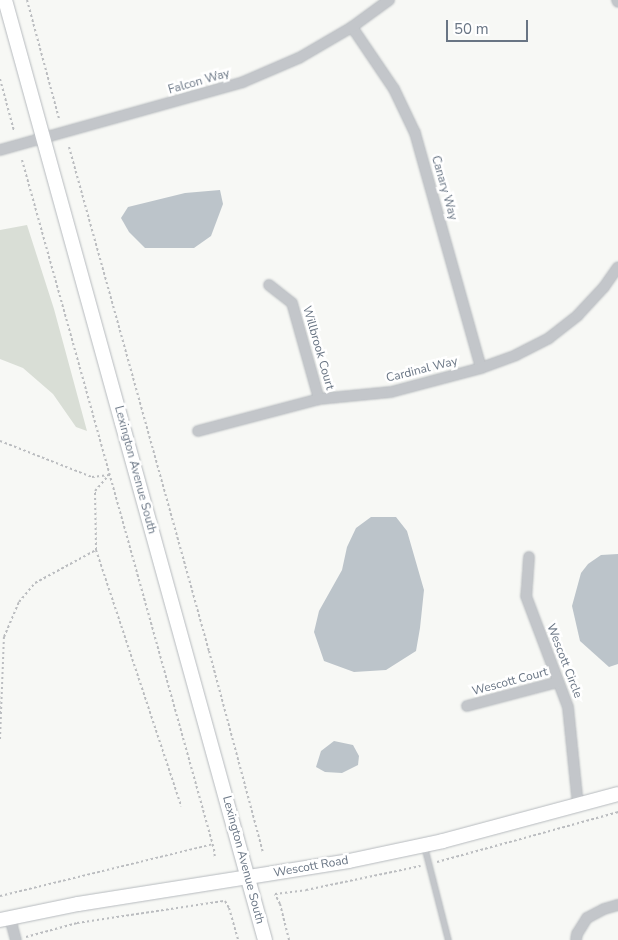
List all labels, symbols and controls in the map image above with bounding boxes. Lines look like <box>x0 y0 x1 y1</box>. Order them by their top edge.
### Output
scale bar <box>448 10 530 42</box>
text: 50 m <box>454 19 489 39</box>
street label: Falcon Way <box>167 66 231 98</box>
street label: Canary Way <box>428 154 460 222</box>
street label: Willbrook Court <box>299 304 337 392</box>
street label: Cardinal Way <box>385 354 459 386</box>
street label: Lexington Avenue South <box>111 404 159 536</box>
street label: Wescott Circle <box>543 622 585 700</box>
street label: Wescott Court <box>471 665 549 699</box>
street label: Lexington Avenue South <box>219 794 267 926</box>
street label: Wescott Road <box>272 853 350 881</box>

